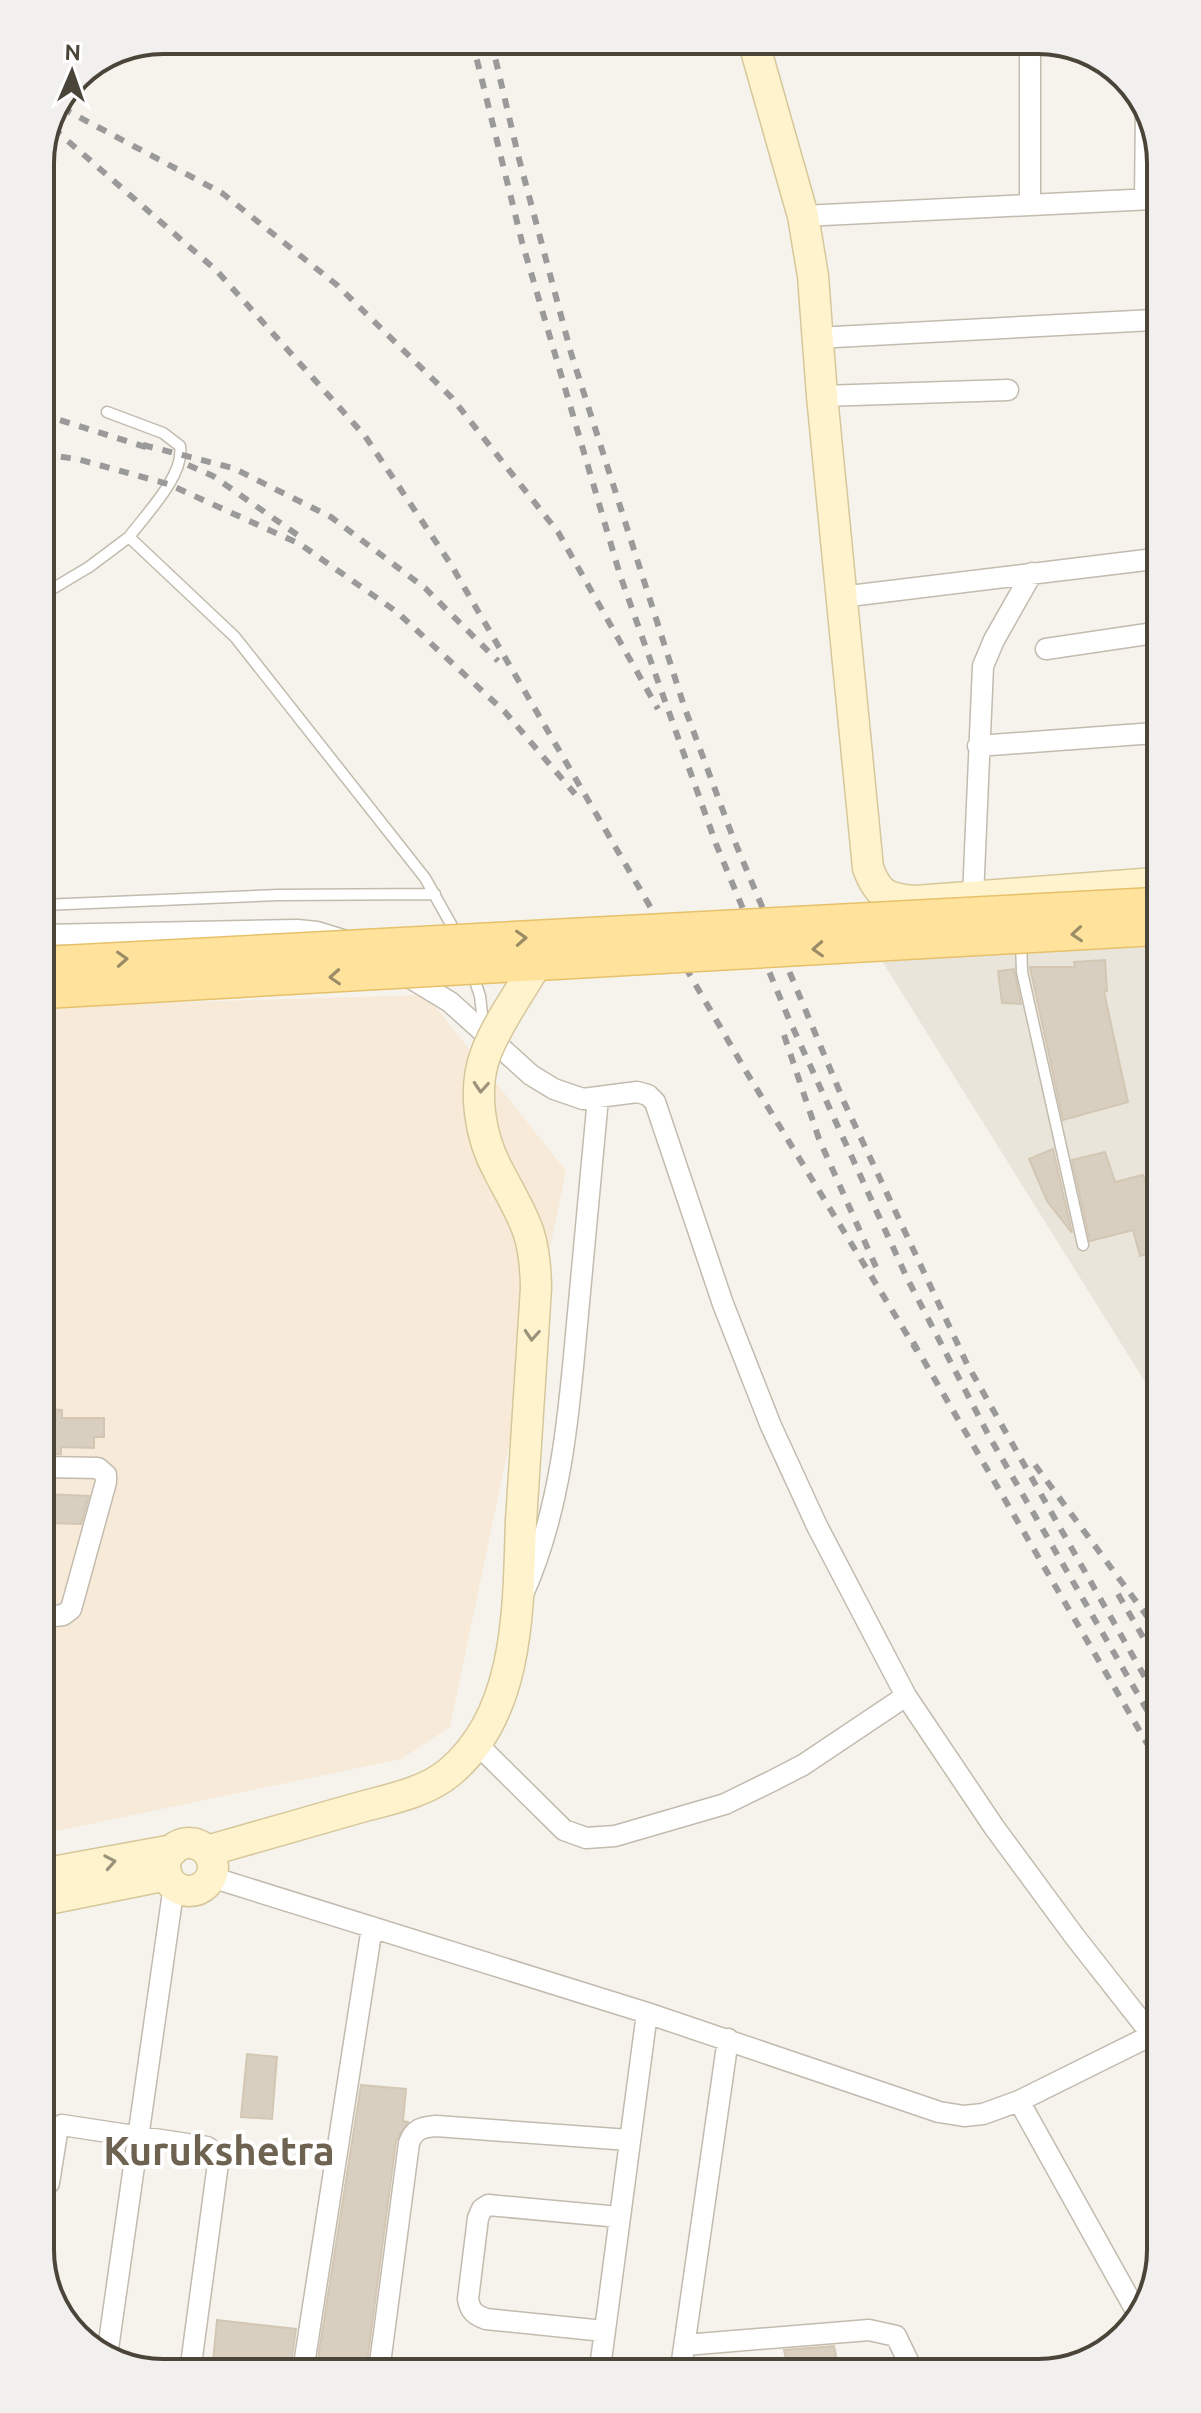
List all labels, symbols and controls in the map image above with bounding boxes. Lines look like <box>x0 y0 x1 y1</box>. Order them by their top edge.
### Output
north arrow <box>32 32 112 112</box>
text: N <box>64 39 81 64</box>
one-way arrow <box>1070 925 1083 942</box>
one-way arrow <box>515 930 528 947</box>
one-way arrow <box>811 940 824 957</box>
one-way arrow <box>116 951 128 968</box>
one-way arrow <box>328 968 341 985</box>
one-way arrow <box>473 1081 490 1094</box>
one-way arrow <box>524 1329 541 1342</box>
one-way arrow <box>103 1854 117 1871</box>
district label: Kurukshetra <box>103 2128 335 2173</box>

